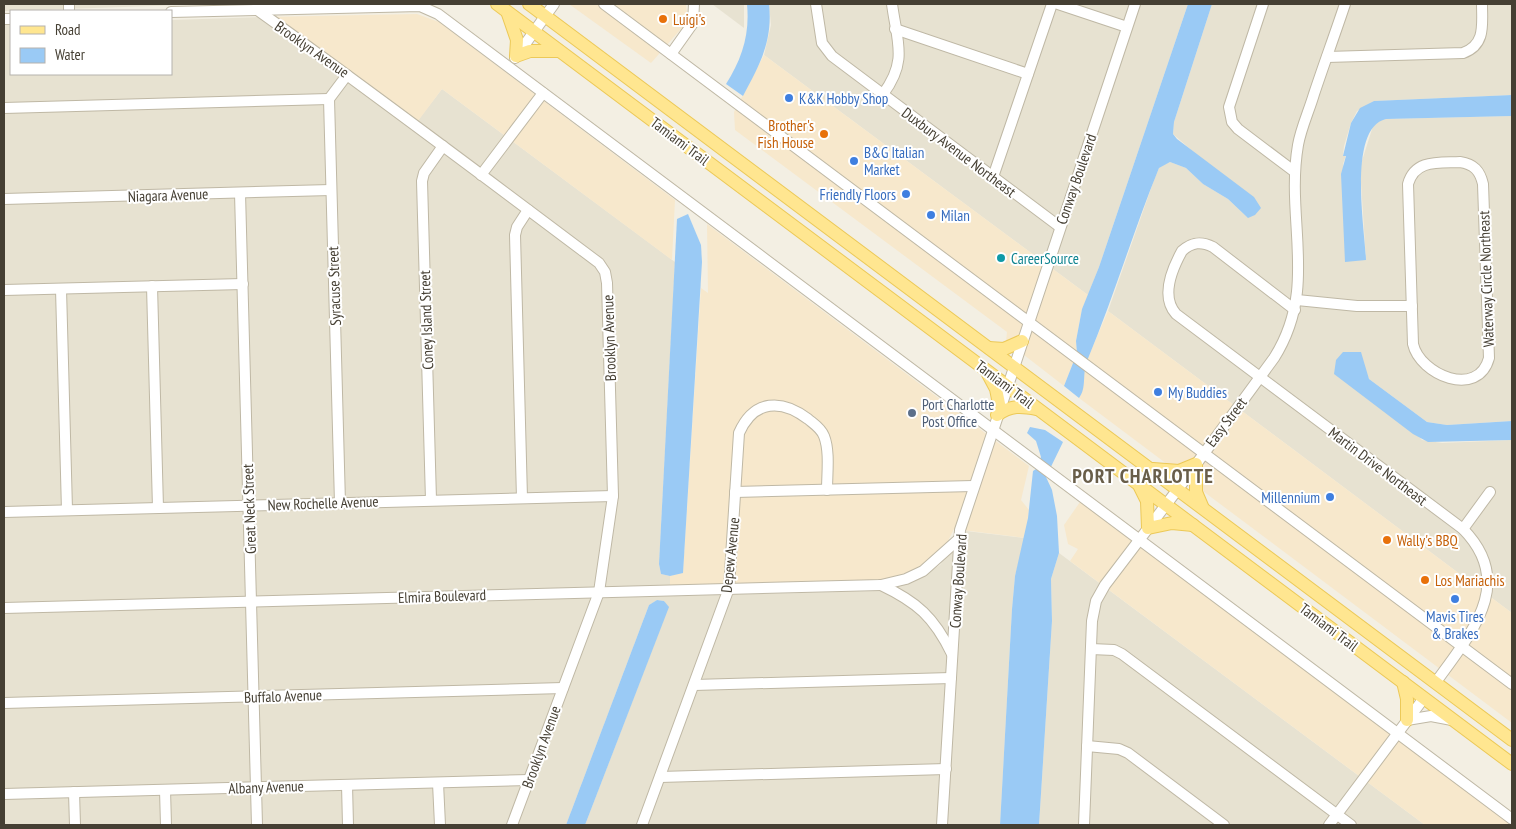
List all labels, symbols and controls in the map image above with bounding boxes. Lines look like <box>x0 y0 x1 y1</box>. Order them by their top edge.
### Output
legend <box>10 10 172 75</box>
place label: Luigi's <box>673 10 706 29</box>
marker: Luigi's <box>657 13 669 25</box>
street label: Brooklyn Avenue <box>271 16 353 82</box>
text: Road <box>55 20 81 39</box>
text: Water <box>55 45 86 64</box>
place label: K&K Hobby Shop <box>799 89 888 108</box>
marker: K&K Hobby Shop <box>783 92 795 104</box>
street label: Duxbury Avenue Northeast <box>898 103 1020 201</box>
street label: Tamiami Trail <box>647 113 713 170</box>
place label: Brother's Fish House <box>757 116 814 152</box>
marker: Brother's Fish House <box>818 128 830 140</box>
street label: Conway Boulevard <box>1052 131 1100 227</box>
place label: B&G Italian Market <box>864 143 924 179</box>
marker: B&G Italian Market <box>848 155 860 167</box>
street label: Niagara Avenue <box>127 184 209 206</box>
place label: Friendly Floors <box>819 185 896 204</box>
marker: Friendly Floors <box>900 188 912 200</box>
place label: Milan <box>941 206 970 225</box>
marker: Milan <box>925 209 937 221</box>
street label: Waterway Circle Northeast <box>1474 210 1498 348</box>
street label: Syracuse Street <box>323 246 345 326</box>
place label: CareerSource <box>1011 249 1079 268</box>
marker: CareerSource <box>995 252 1007 264</box>
street label: Coney Island Street <box>415 270 437 370</box>
street label: Brooklyn Avenue <box>598 294 620 382</box>
street label: Tamiami Trail <box>972 356 1038 413</box>
place label: My Buddies <box>1168 383 1227 402</box>
marker: My Buddies <box>1152 386 1164 398</box>
street label: Easy Street <box>1201 394 1251 450</box>
place label: Port Charlotte Post Office <box>922 395 994 431</box>
marker: Port Charlotte Post Office <box>906 407 918 419</box>
street label: Martin Drive Northeast <box>1325 423 1431 509</box>
district label: PORT CHARLOTTE <box>1072 463 1214 489</box>
street label: Great Neck Street <box>238 464 260 554</box>
place label: Millennium <box>1261 488 1320 507</box>
marker: Millennium <box>1324 491 1336 503</box>
street label: New Rochelle Avenue <box>267 492 379 514</box>
street label: Depew Avenue <box>717 516 743 594</box>
place label: Wally's BBQ <box>1397 531 1459 550</box>
street label: Conway Boulevard <box>945 533 971 629</box>
marker: Wally's BBQ <box>1381 534 1393 546</box>
place label: Los Mariachis <box>1435 571 1504 590</box>
marker: Los Mariachis <box>1419 574 1431 586</box>
street label: Elmira Boulevard <box>398 585 486 607</box>
marker: Mavis Tires & Brakes <box>1449 593 1461 605</box>
street label: Tamiami Trail <box>1296 599 1362 656</box>
place label: Mavis Tires & Brakes <box>1426 607 1484 643</box>
street label: Buffalo Avenue <box>244 685 322 707</box>
street label: Brooklyn Avenue <box>517 703 565 791</box>
street label: Albany Avenue <box>228 776 304 798</box>

